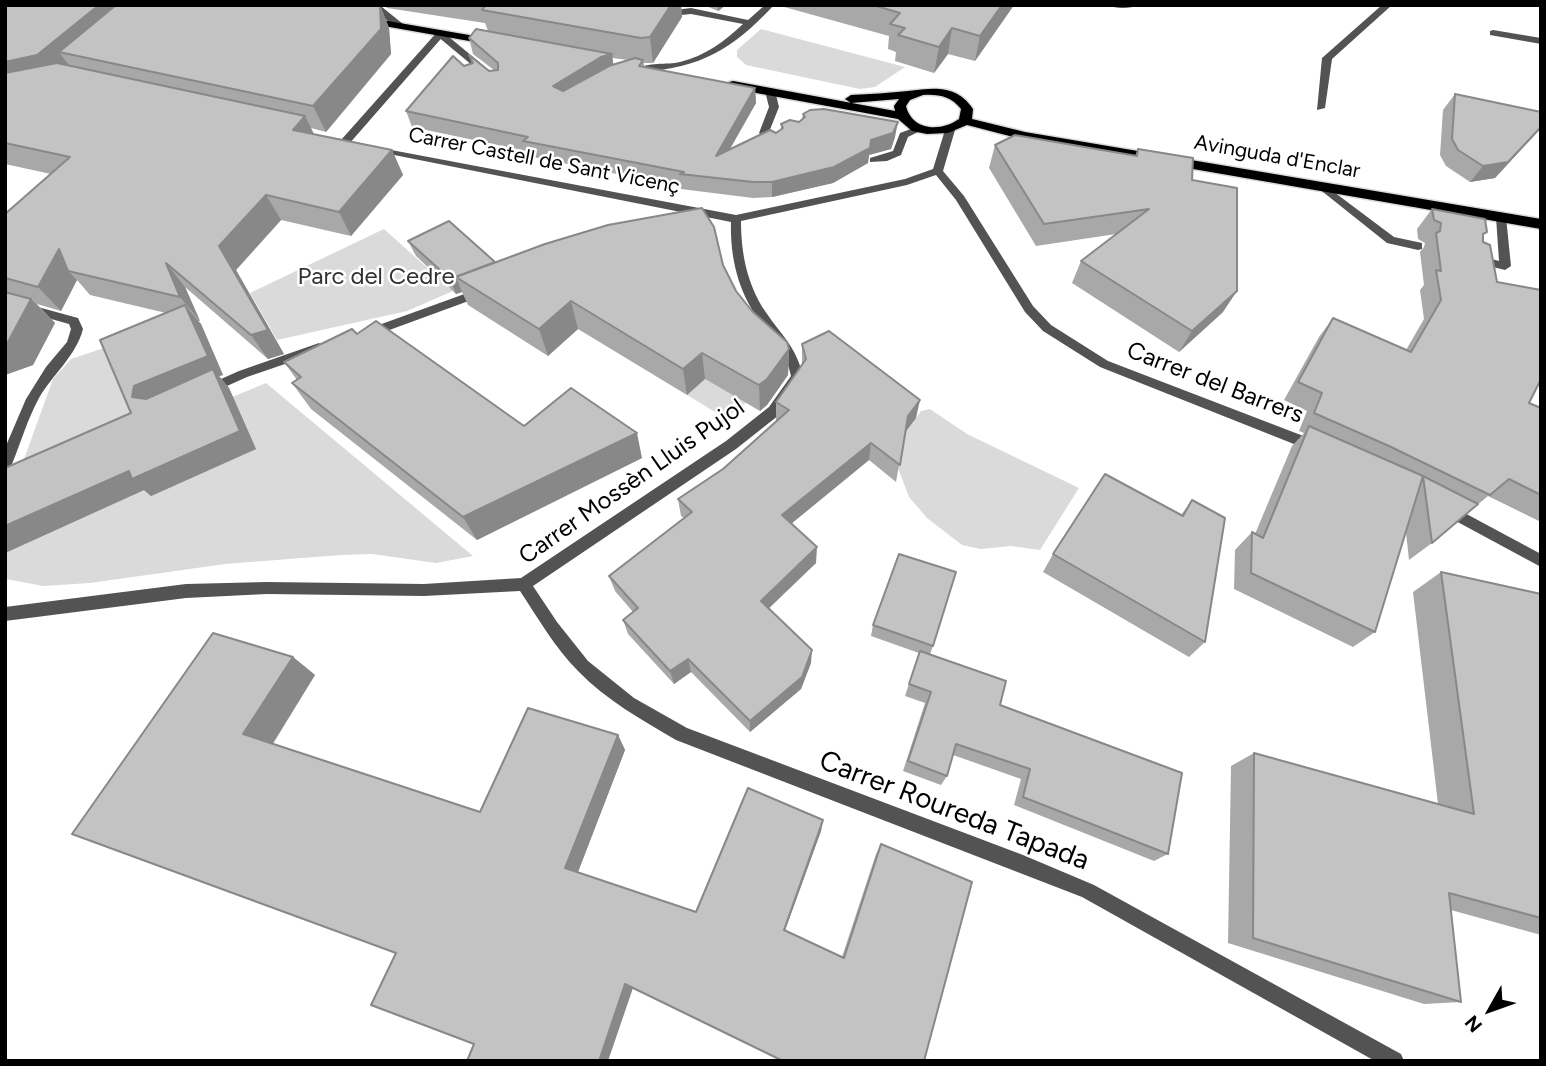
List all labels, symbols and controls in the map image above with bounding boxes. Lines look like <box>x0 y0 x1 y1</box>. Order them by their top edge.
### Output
street label: Carrer Castell de Sant Vicenç <box>406 122 682 200</box>
street label: Avinguda d'Enclar <box>1192 130 1362 184</box>
park label: Parc del Cedre <box>298 263 454 291</box>
street label: Carrer del Barrers <box>1123 336 1307 430</box>
street label: Carrer Mossèn Lluis Pujol <box>514 393 750 571</box>
street label: Carrer Roureda Tapada <box>814 744 1094 878</box>
north arrow <box>1455 975 1525 1045</box>
text: N <box>1460 1011 1487 1037</box>

